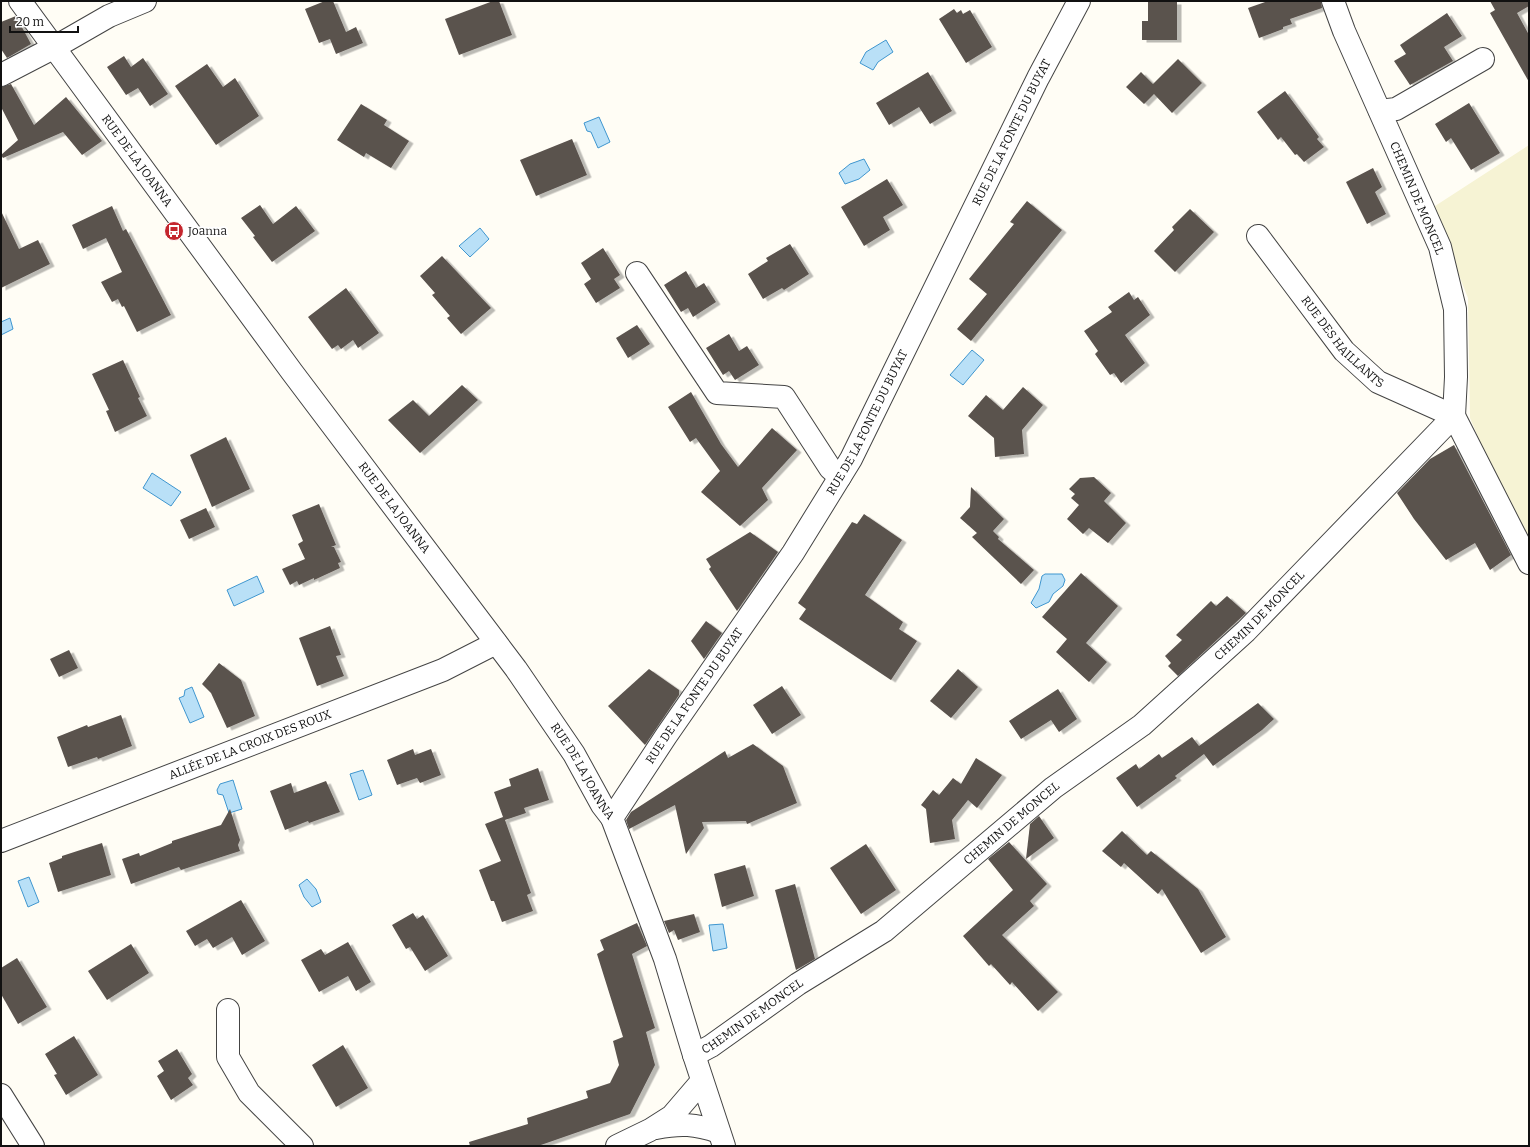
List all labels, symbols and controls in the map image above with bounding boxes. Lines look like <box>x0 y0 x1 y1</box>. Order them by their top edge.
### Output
scale bar <box>10 8 78 34</box>
text: 20 m <box>16 15 45 29</box>
street label: RUE DE LA FONTE DU BUYAT <box>969 57 1054 208</box>
street label: RUE DE LA JOANNA <box>99 112 176 210</box>
street label: CHEMIN DE MONCEL <box>1387 140 1447 257</box>
bus stop icon: Joanna <box>163 220 185 242</box>
place label: Joanna <box>187 224 227 238</box>
street label: RUE DES HAILLANTS <box>1298 293 1386 391</box>
street label: RUE DE LA FONTE DU BUYAT <box>824 348 910 497</box>
street label: RUE DE LA JOANNA <box>356 459 433 556</box>
street label: CHEMIN DE MONCEL <box>1211 568 1308 663</box>
street label: RUE DE LA FONTE DU BUYAT <box>643 625 746 766</box>
street label: ALLÉE DE LA CROIX DES ROUX <box>167 707 334 782</box>
street label: RUE DE LA JOANNA <box>548 720 618 822</box>
street label: CHEMIN DE MONCEL <box>961 779 1062 868</box>
street label: CHEMIN DE MONCEL <box>699 975 806 1057</box>

